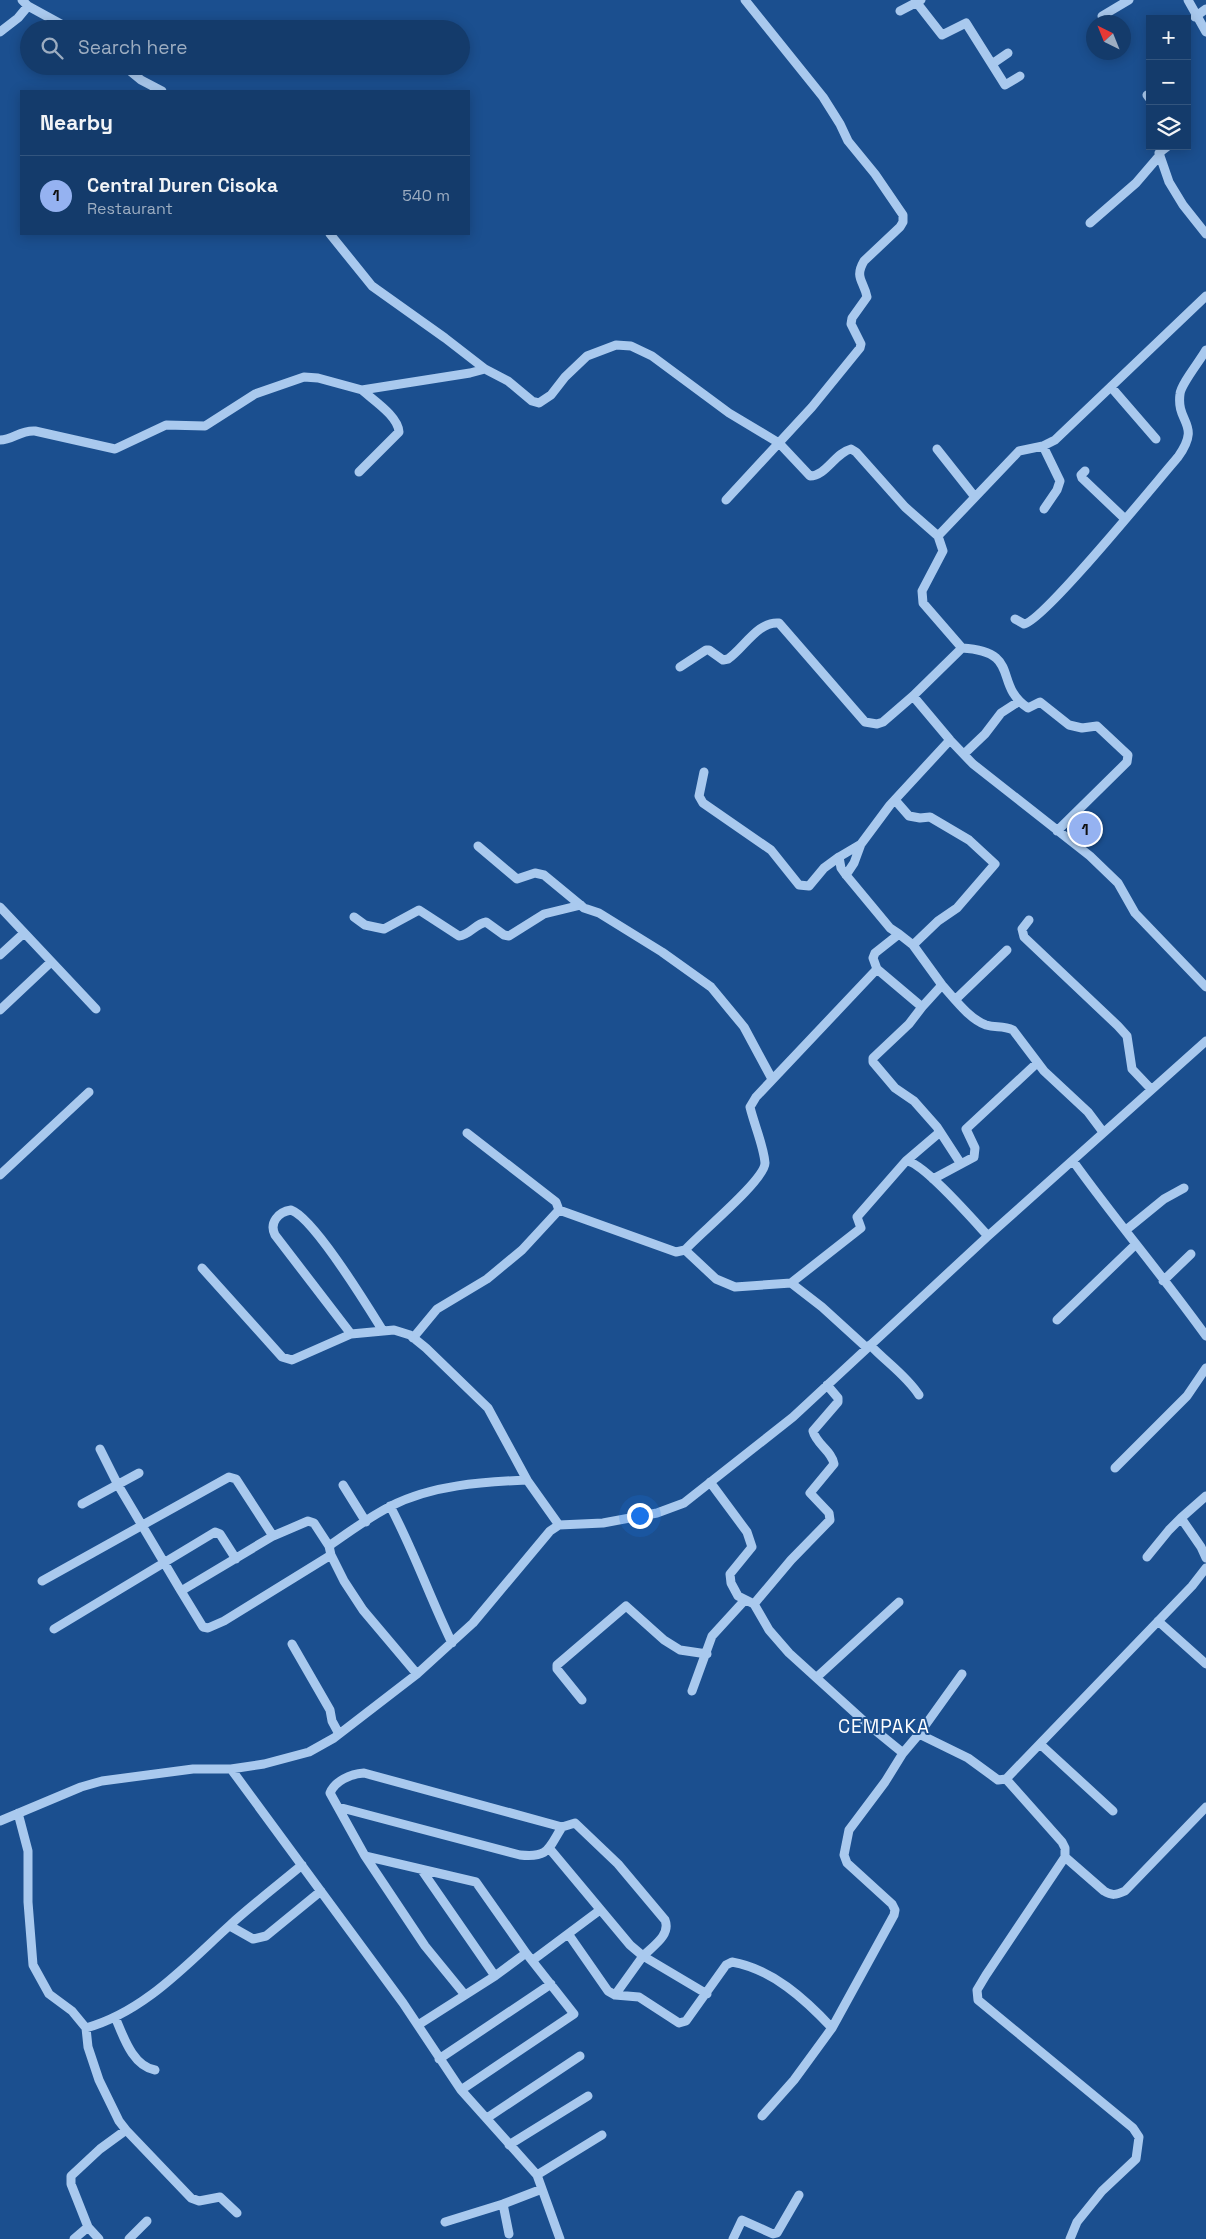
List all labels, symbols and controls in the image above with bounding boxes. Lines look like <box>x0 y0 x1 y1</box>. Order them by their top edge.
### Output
north arrow <box>1086 15 1131 60</box>
map controls <box>1146 15 1191 150</box>
button: + <box>1146 15 1191 60</box>
search box <box>20 20 470 75</box>
icon: search <box>38 34 66 62</box>
text: Search here <box>78 35 188 60</box>
button: − <box>1146 60 1191 105</box>
button: layers <box>1146 105 1191 150</box>
text: Nearby <box>40 109 113 136</box>
text: Central Duren Cisoka <box>87 173 278 198</box>
text: 1 <box>52 185 60 206</box>
text: 540 m <box>402 185 450 206</box>
text: Restaurant <box>87 198 173 219</box>
pin: 1 <box>1069 810 1101 848</box>
your location <box>627 1503 653 1529</box>
district label: CEMPAKA <box>838 1714 930 1739</box>

